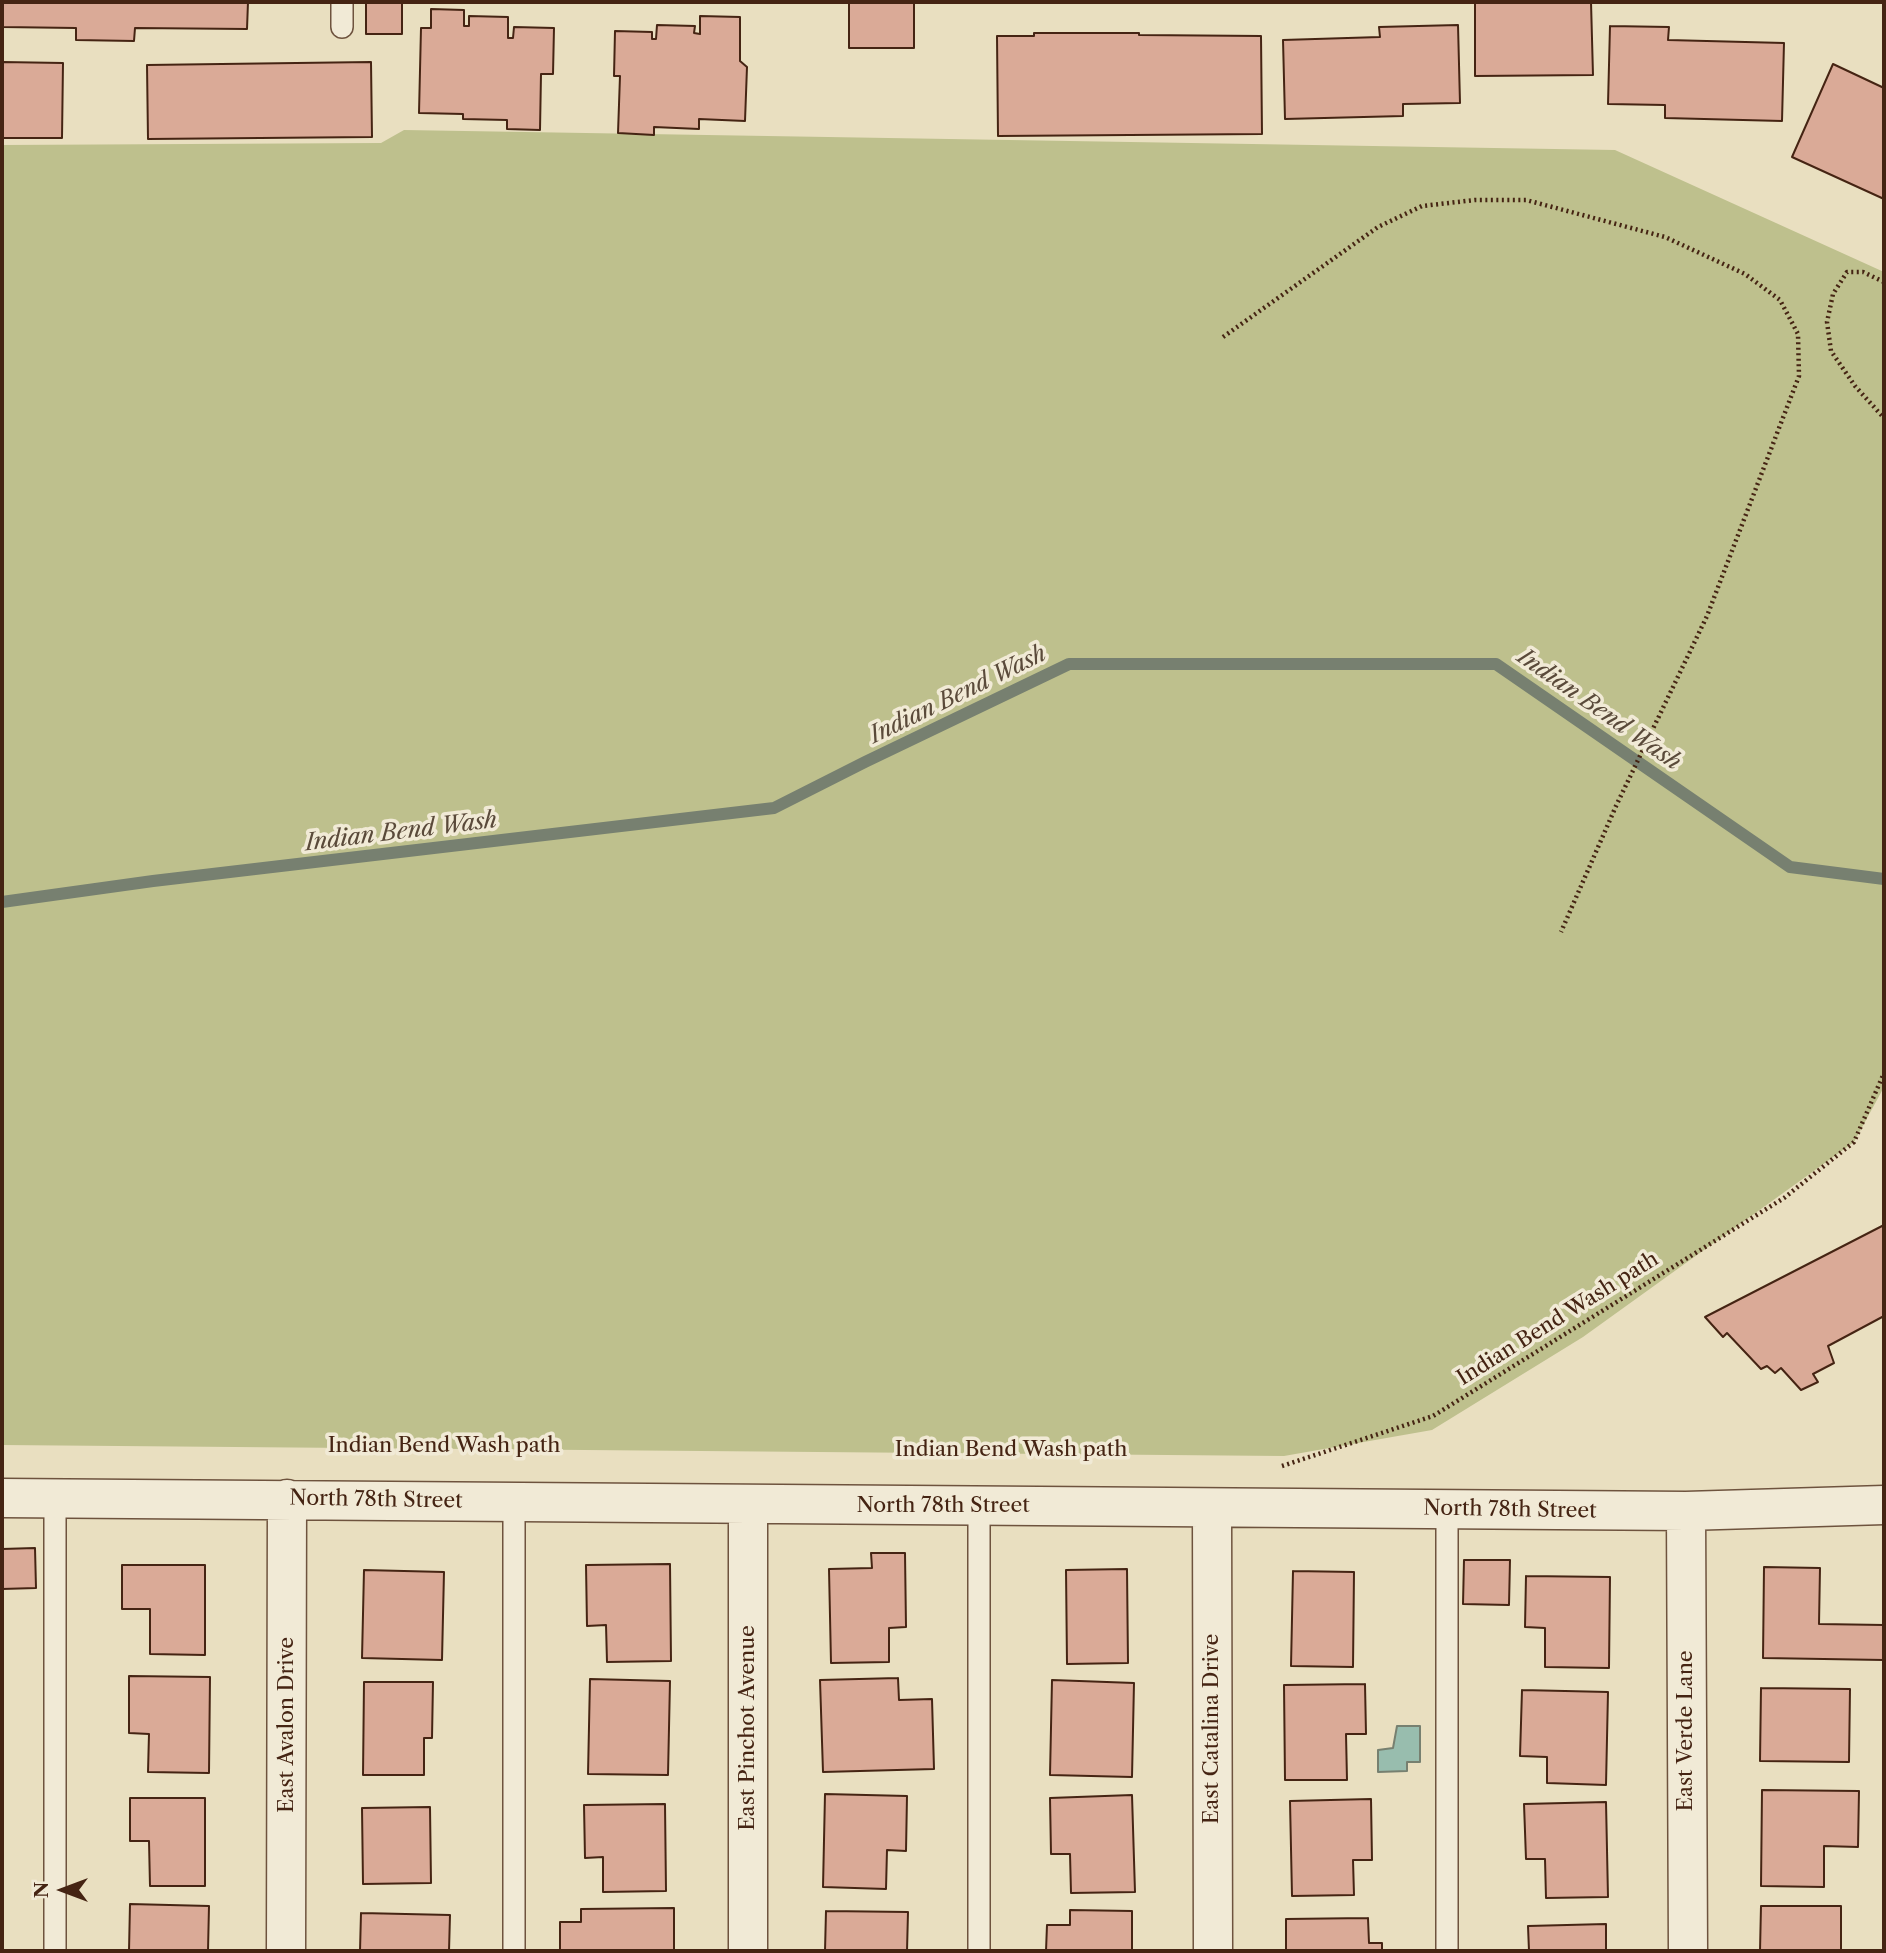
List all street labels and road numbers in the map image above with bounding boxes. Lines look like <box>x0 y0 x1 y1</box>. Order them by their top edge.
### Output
street label: Indian Bend Wash path <box>1453 1247 1663 1391</box>
street label: Indian Bend Wash path <box>328 1433 560 1459</box>
street label: Indian Bend Wash path <box>895 1437 1127 1463</box>
street label: North 78th Street <box>289 1486 463 1514</box>
street label: North 78th Street <box>856 1493 1030 1519</box>
street label: North 78th Street <box>1423 1496 1597 1524</box>
street label: East Pinchot Avenue <box>735 1625 761 1831</box>
street label: East Catalina Drive <box>1199 1634 1225 1824</box>
street label: East Avalon Drive <box>274 1637 300 1813</box>
street label: East Verde Lane <box>1673 1650 1699 1812</box>

